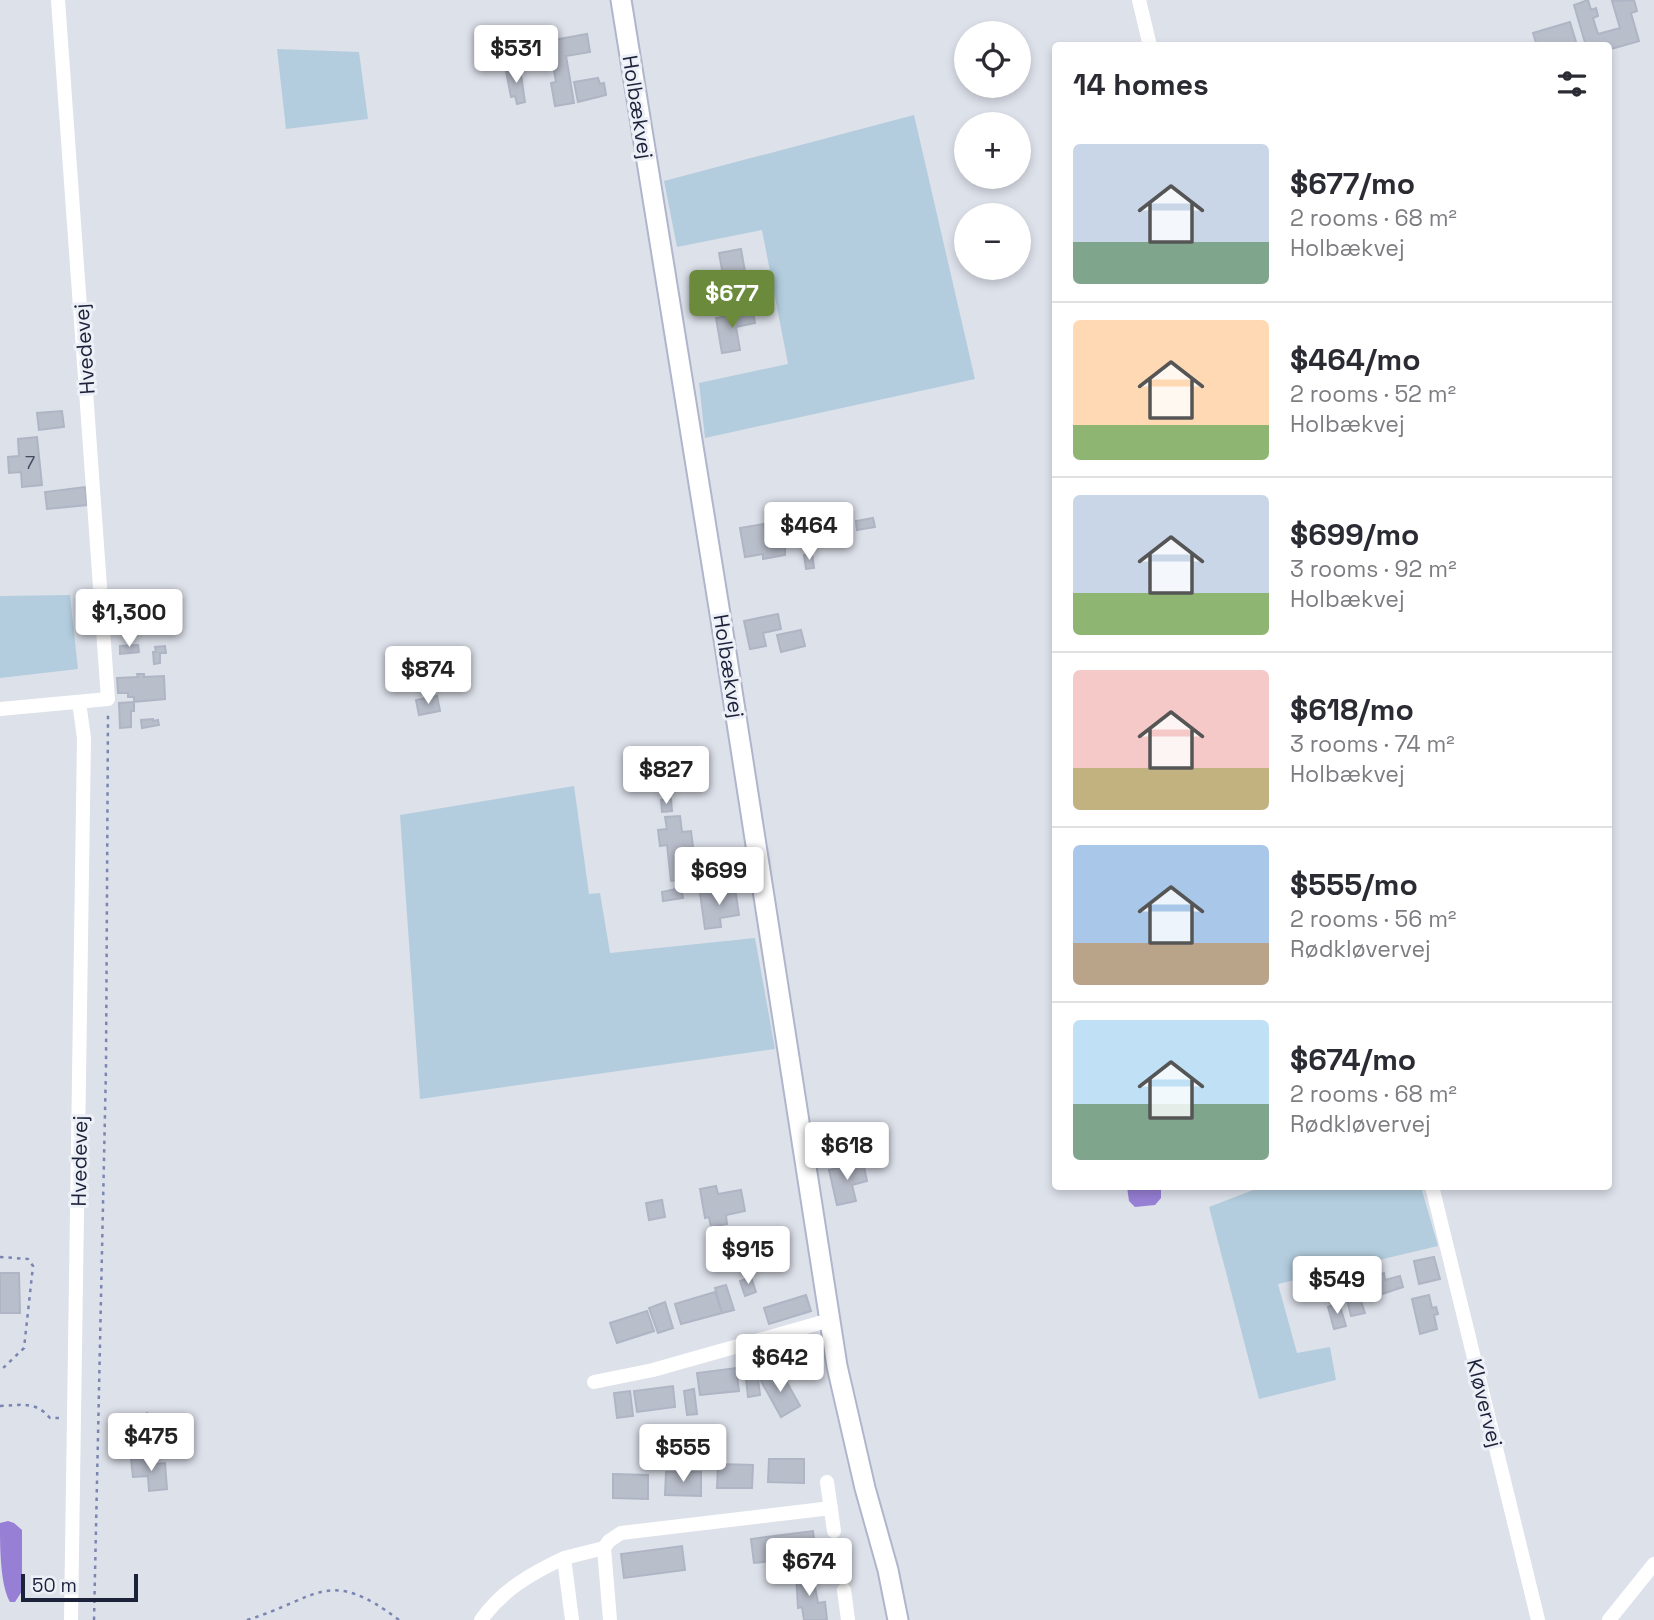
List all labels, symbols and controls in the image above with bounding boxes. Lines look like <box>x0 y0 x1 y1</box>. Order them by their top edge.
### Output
map controls <box>954 21 1031 280</box>
button: locate <box>954 21 1031 98</box>
pin: $531 <box>475 25 557 85</box>
text: $531 <box>490 33 542 63</box>
street label: Holbækvej <box>616 53 660 161</box>
text: 14 homes <box>1073 65 1209 104</box>
icon: filters <box>1553 65 1591 103</box>
button: + <box>954 112 1031 189</box>
text: $677/mo <box>1290 164 1415 203</box>
icon: home <box>1129 172 1213 256</box>
button: − <box>954 203 1031 280</box>
text: 2 rooms · 68 m² <box>1290 203 1457 233</box>
text: Holbækvej <box>1290 233 1405 263</box>
pin: $677 <box>691 270 773 330</box>
text: $677 <box>705 278 759 308</box>
street label: Hvedevej <box>67 303 101 395</box>
text: $464/mo <box>1290 340 1421 379</box>
icon: home <box>1129 348 1213 432</box>
text: 2 rooms · 52 m² <box>1290 379 1456 409</box>
text: Holbækvej <box>1290 409 1405 439</box>
house number: 7 <box>25 451 35 474</box>
pin: $464 <box>768 503 850 562</box>
text: $464 <box>780 510 838 540</box>
text: $699/mo <box>1290 515 1419 554</box>
icon: home <box>1129 523 1213 607</box>
text: 3 rooms · 92 m² <box>1290 554 1457 584</box>
text: Holbækvej <box>1290 584 1405 614</box>
pin: $1,300 <box>72 590 186 649</box>
text: $1,300 <box>92 597 166 627</box>
street label: Holbækvej <box>707 612 751 720</box>
pin: $874 <box>387 646 469 706</box>
text: $874 <box>401 654 455 684</box>
text: $618/mo <box>1290 690 1414 729</box>
icon: home <box>1129 698 1213 782</box>
text: 3 rooms · 74 m² <box>1290 729 1455 759</box>
pin: $827 <box>625 746 707 806</box>
text: $827 <box>639 754 693 784</box>
text: Holbækvej <box>1290 759 1405 789</box>
pin: $699 <box>678 848 760 907</box>
text: $699 <box>691 855 747 885</box>
text: $555/mo <box>1290 865 1418 904</box>
icon: home <box>1129 873 1213 957</box>
text: 2 rooms · 56 m² <box>1290 904 1456 934</box>
text: Rødkløvervej <box>1290 934 1431 964</box>
text: $674/mo <box>1290 1040 1416 1079</box>
icon: home <box>1129 1048 1213 1132</box>
text: 2 rooms · 68 m² <box>1290 1079 1457 1109</box>
text: Rødkløvervej <box>1290 1109 1431 1139</box>
street label: Hvedevej <box>65 1115 93 1207</box>
pin: $618 <box>806 1122 888 1182</box>
text: $618 <box>821 1130 873 1160</box>
pin: $915 <box>707 1226 789 1286</box>
text: $915 <box>722 1234 774 1264</box>
pin: $549 <box>1296 1256 1378 1316</box>
text: $549 <box>1309 1264 1365 1294</box>
pin: $642 <box>739 1334 821 1394</box>
text: $642 <box>752 1342 808 1372</box>
street label: Kløvervej <box>1461 1356 1509 1450</box>
pin: $475 <box>110 1414 192 1473</box>
text: $475 <box>124 1421 178 1451</box>
pin: $555 <box>642 1424 724 1484</box>
text: $555 <box>655 1432 711 1462</box>
pin: $674 <box>768 1538 850 1598</box>
text: $674 <box>782 1546 836 1576</box>
scale bar <box>21 1571 138 1603</box>
text: 50 m <box>32 1573 77 1598</box>

